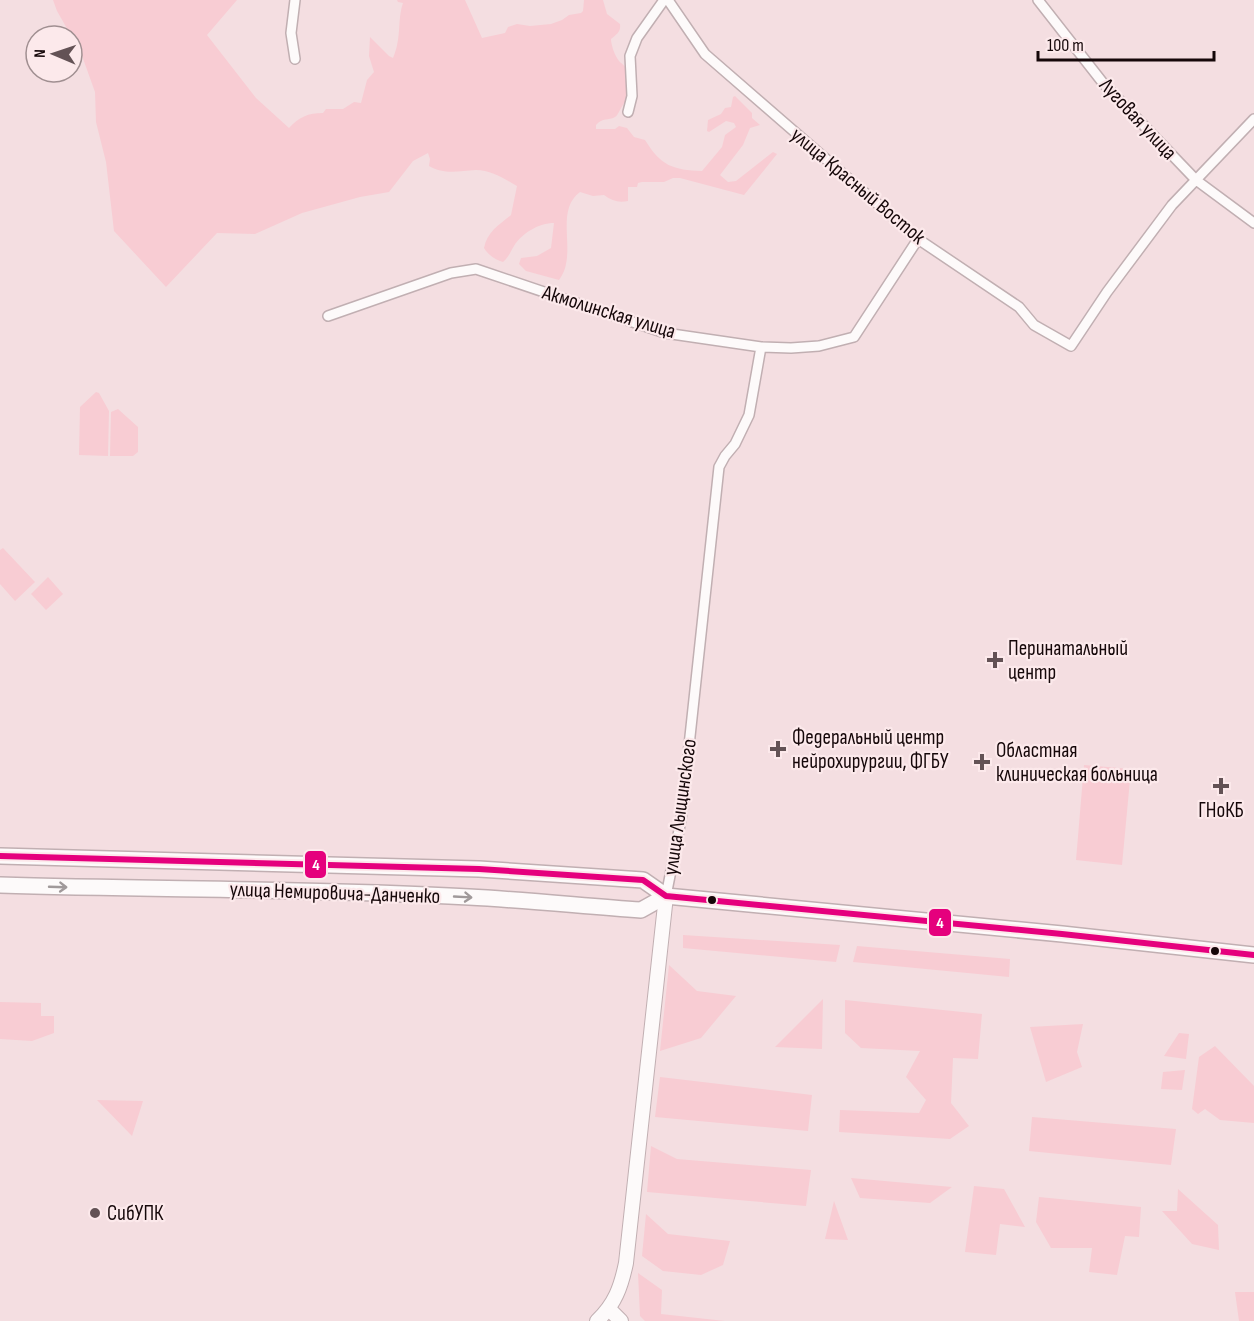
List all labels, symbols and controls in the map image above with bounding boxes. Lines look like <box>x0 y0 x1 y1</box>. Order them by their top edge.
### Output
north arrow <box>24 24 84 84</box>
scale bar <box>1038 24 1214 62</box>
text: 100 m <box>1047 35 1084 56</box>
text: N <box>31 49 50 58</box>
street label: Луговая улица <box>1093 72 1182 165</box>
street label: улица Красный Восток <box>786 122 930 250</box>
street label: Акмолинская улица <box>538 280 679 344</box>
place label: Перинатальный центр <box>1008 636 1128 685</box>
marker: Перинатальный центр <box>986 651 1004 669</box>
place label: Федеральный центр нейрохирургии, ФГБУ <box>792 725 949 774</box>
street label: улица Лыщинского <box>658 737 702 877</box>
place label: Областная клиническая больница <box>996 738 1158 787</box>
marker: Федеральный центр нейрохирургии, ФГБУ <box>769 740 787 758</box>
marker: Областная клиническая больница <box>973 753 991 771</box>
marker: ГНоКБ <box>1212 777 1230 795</box>
place label: ГНоКБ <box>1198 798 1244 823</box>
line badge: 4 <box>304 850 327 879</box>
text: 4 <box>312 856 320 875</box>
street label: улица Немировича-Данченко <box>229 877 441 909</box>
one-way arrow <box>48 881 68 893</box>
one-way arrow <box>453 891 473 902</box>
unlabelled marker <box>706 894 718 906</box>
line badge: 4 <box>928 908 952 937</box>
text: 4 <box>936 914 944 933</box>
unlabelled marker <box>1209 945 1221 957</box>
place label: СибУПК <box>107 1201 164 1226</box>
marker: СибУПК <box>88 1206 102 1220</box>

